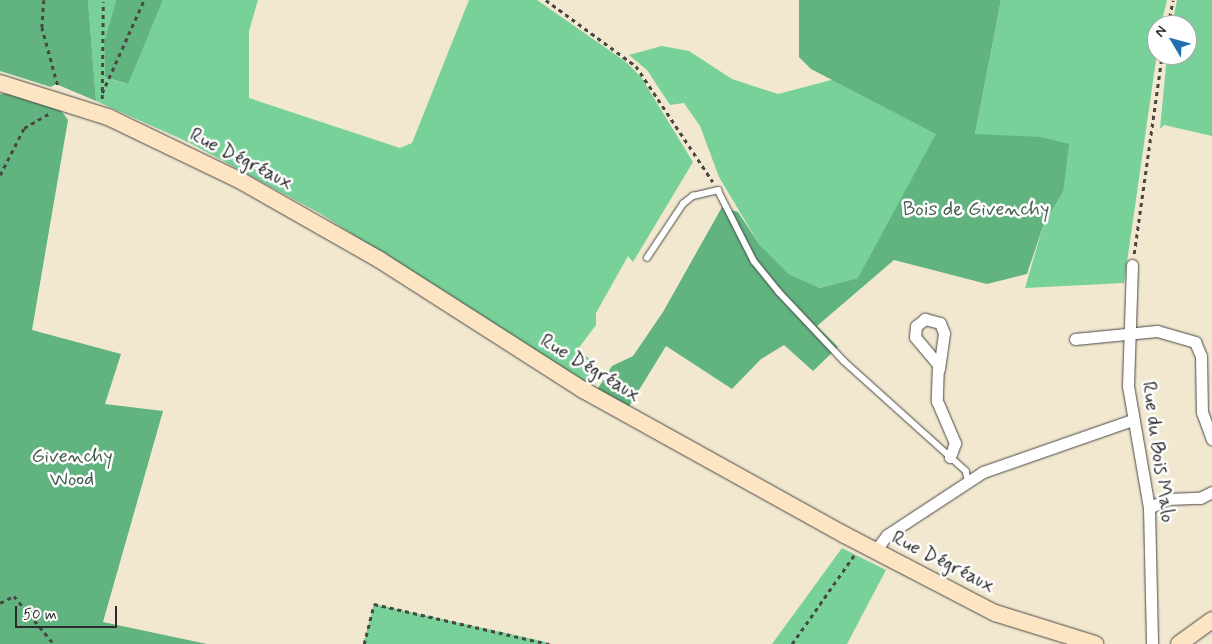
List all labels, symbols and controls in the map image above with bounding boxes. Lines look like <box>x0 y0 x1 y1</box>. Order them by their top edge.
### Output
north arrow <box>1147 15 1197 65</box>
text: N <box>1151 22 1171 41</box>
street label: Rue Dégréaux <box>186 123 296 195</box>
park label: Bois de Givenchy <box>903 197 1049 221</box>
street label: Rue Dégréaux <box>536 329 644 407</box>
street label: Rue du Bois Malo <box>1136 381 1180 523</box>
park label: Givenchy Wood <box>31 445 113 492</box>
street label: Rue Dégréaux <box>888 526 998 598</box>
scale bar <box>18 596 120 628</box>
text: 50 m <box>23 605 57 625</box>

